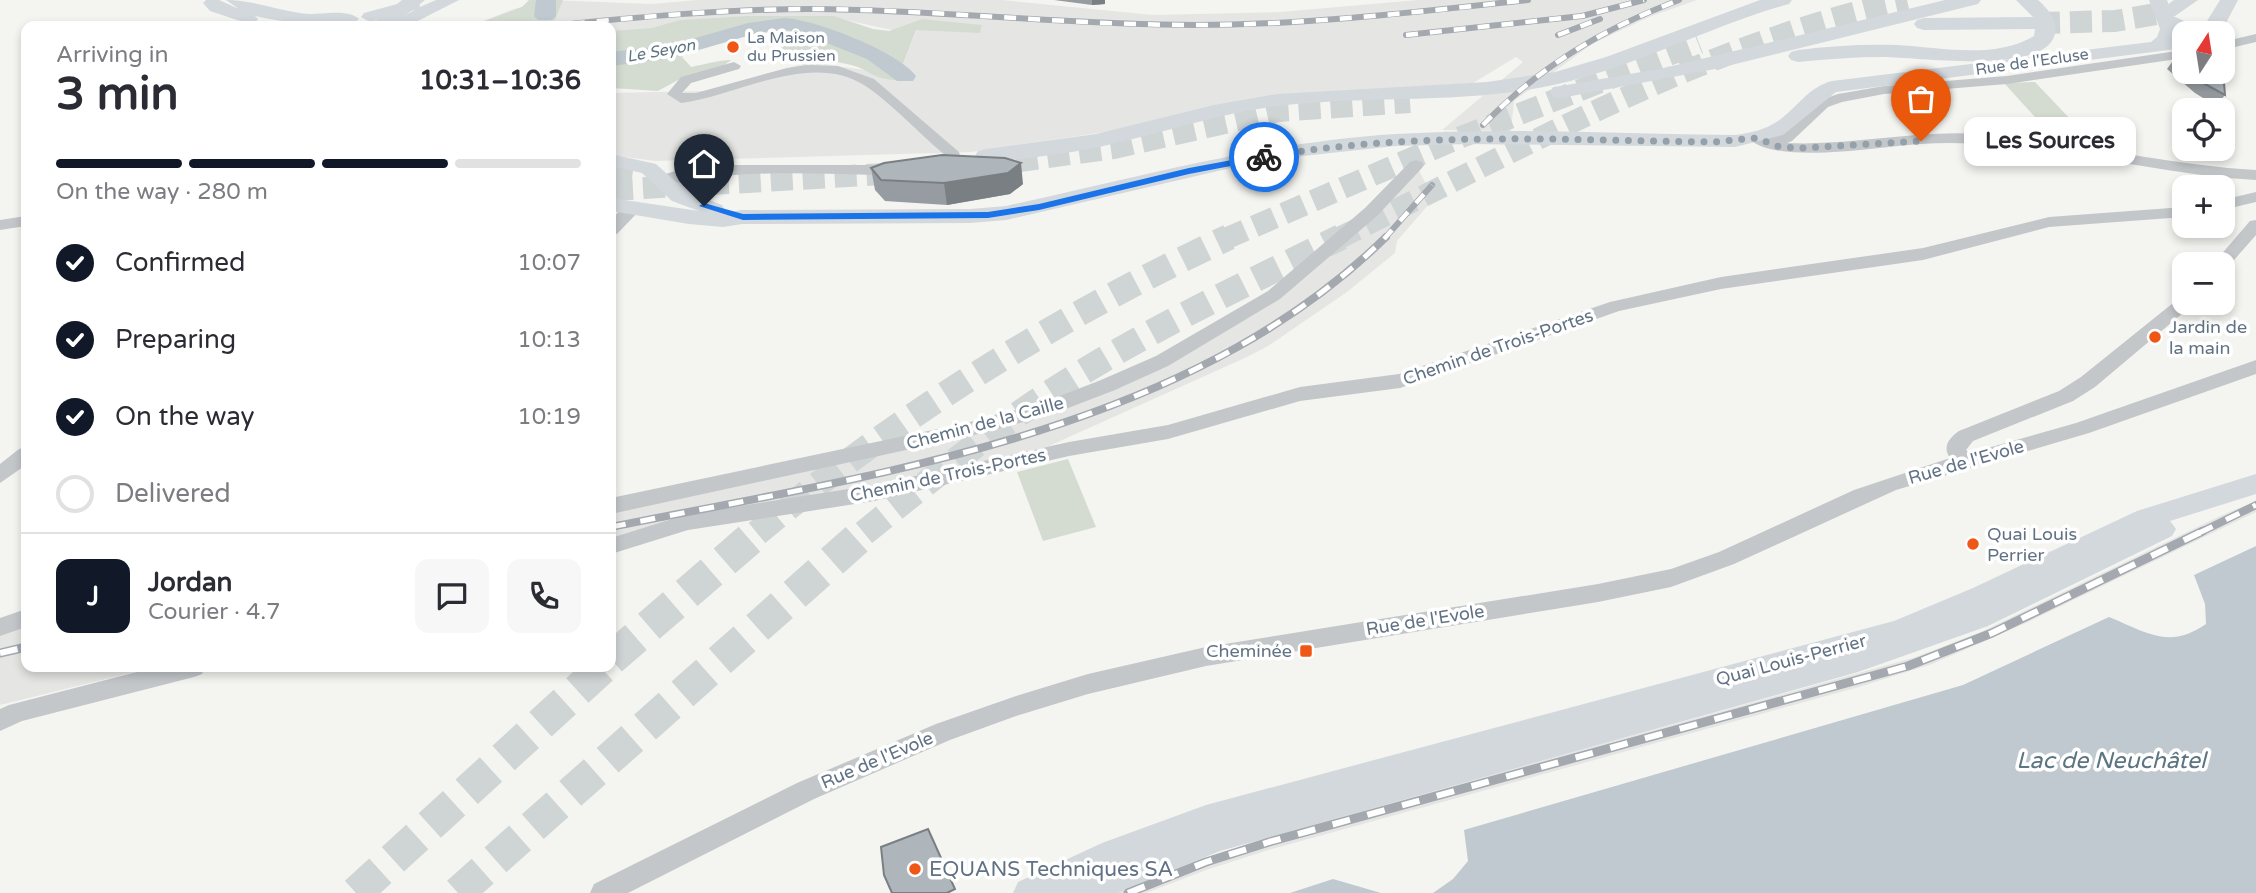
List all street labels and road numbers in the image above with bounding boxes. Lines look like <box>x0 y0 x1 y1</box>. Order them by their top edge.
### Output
street label: Rue de l'Ecluse <box>1974 44 2090 80</box>
street label: Chemin de Trois-Portes <box>1400 304 1596 390</box>
street label: Chemin de la Caille <box>904 391 1066 455</box>
street label: Rue de l'Evole <box>1905 435 2027 489</box>
street label: Chemin de Trois-Portes <box>848 443 1048 507</box>
street label: Rue de l'Evole <box>1364 600 1486 640</box>
street label: Quai Louis-Perrier <box>1713 629 1869 691</box>
street label: Rue de l'Evole <box>818 727 936 793</box>

